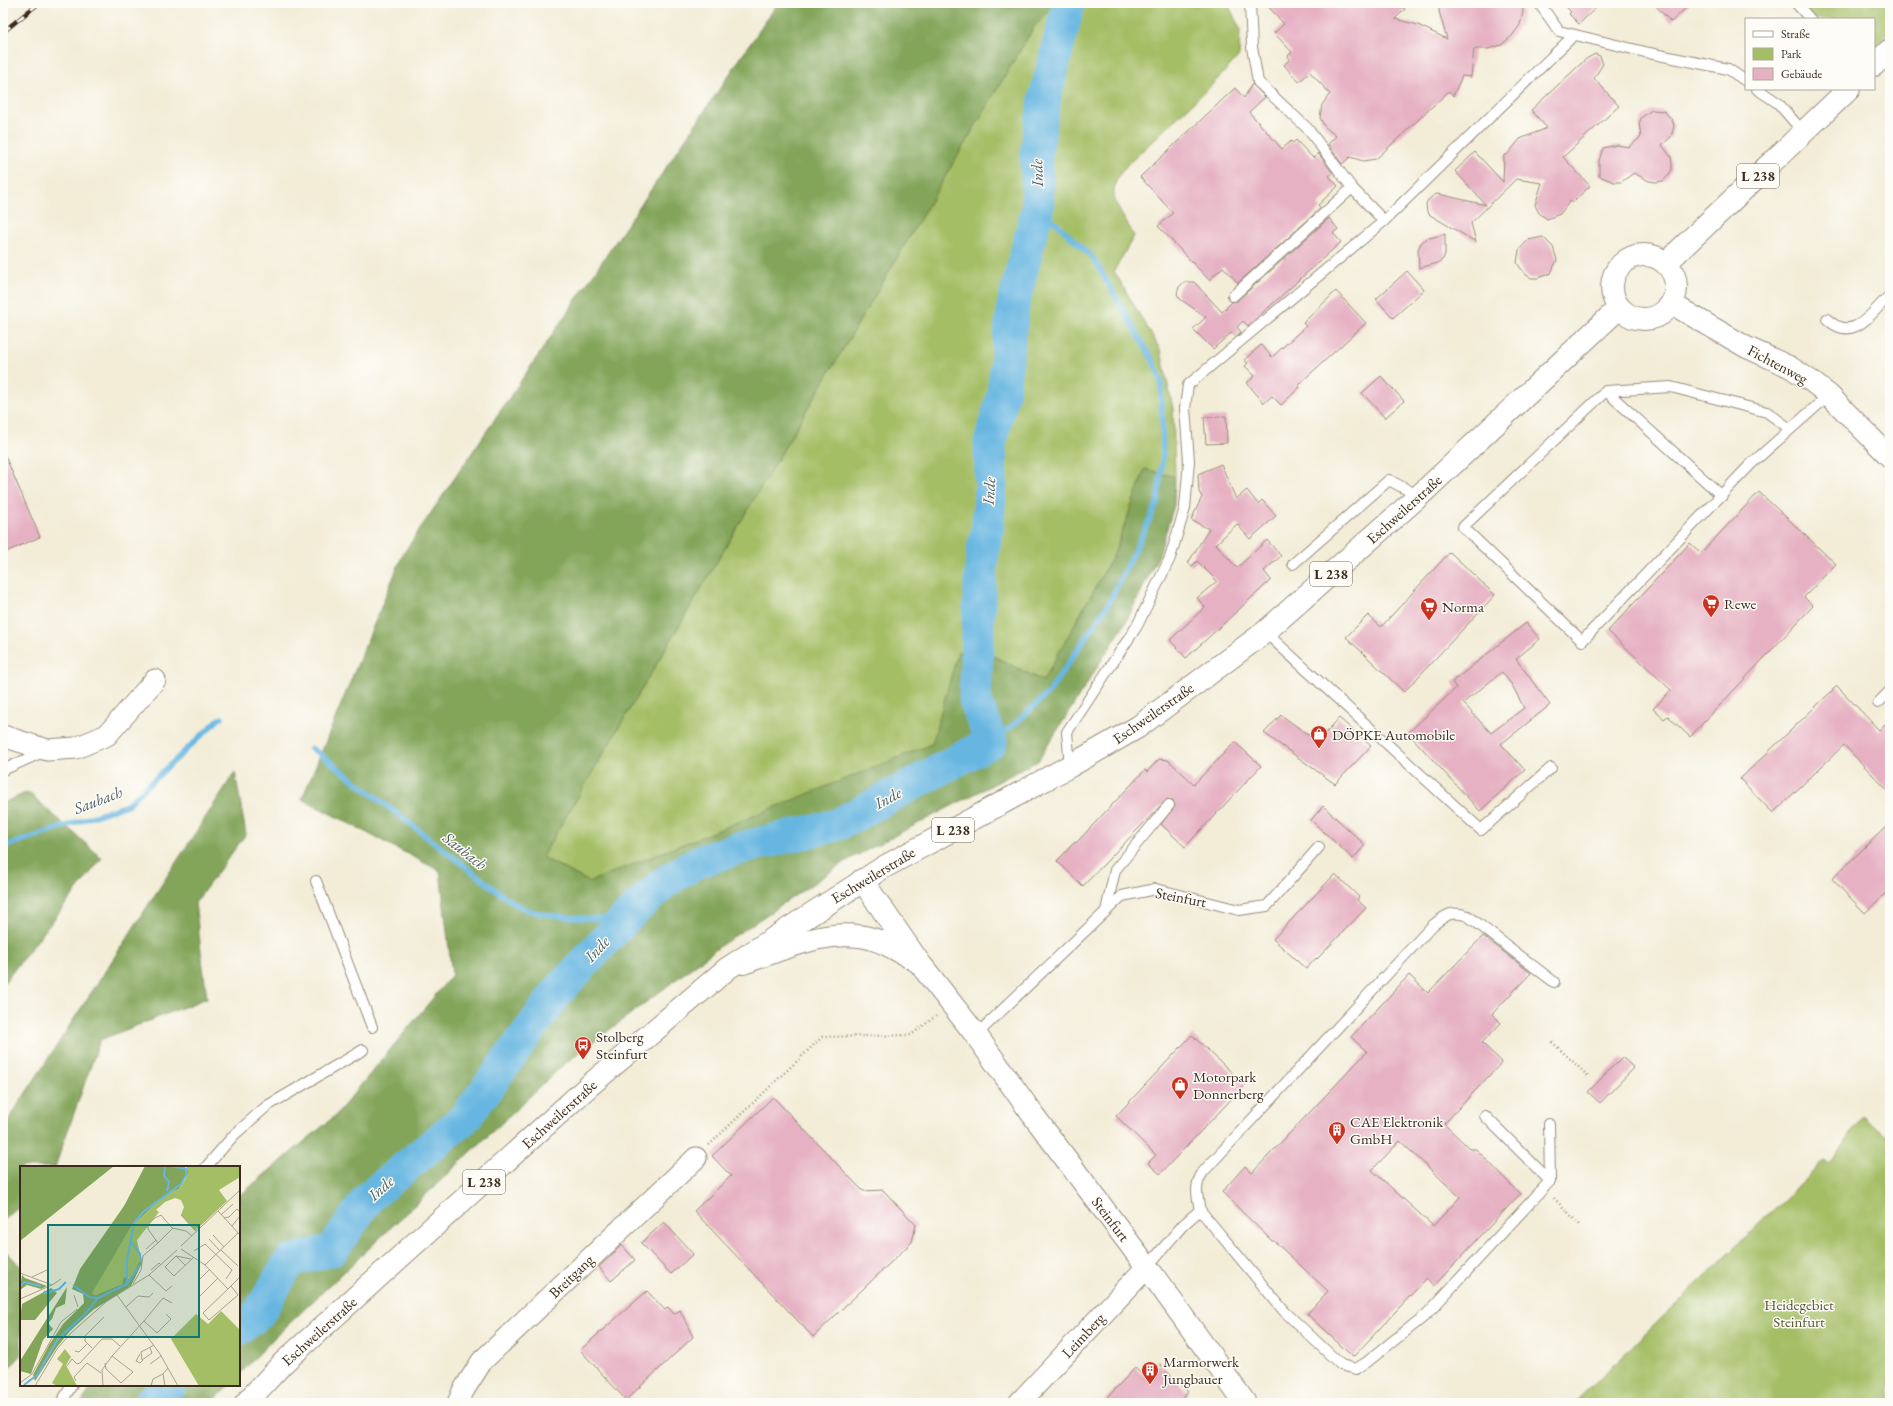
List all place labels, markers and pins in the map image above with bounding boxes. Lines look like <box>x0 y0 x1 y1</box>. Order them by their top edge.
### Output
supermarket icon: Rewe <box>1701 593 1721 618</box>
place label: Rewe <box>1724 594 1756 613</box>
supermarket icon: Norma <box>1419 596 1439 621</box>
place label: Norma <box>1442 597 1484 616</box>
shop icon: DÖPKE Automobile <box>1309 724 1329 749</box>
place label: DÖPKE Automobile <box>1332 725 1455 744</box>
place label: Stolberg Steinfurt <box>596 1027 648 1063</box>
bus stop icon: Stolberg Steinfurt <box>573 1035 593 1060</box>
place label: Motorpark Donnerberg <box>1193 1067 1264 1103</box>
shop icon: Motorpark Donnerberg <box>1170 1075 1190 1100</box>
place label: CAE Elektronik GmbH <box>1350 1112 1444 1148</box>
building icon: CAE Elektronik GmbH <box>1327 1120 1347 1145</box>
place label: Marmorwerk Jungbauer <box>1161 1352 1240 1388</box>
building icon: Marmorwerk Jungbauer <box>1140 1360 1160 1385</box>

